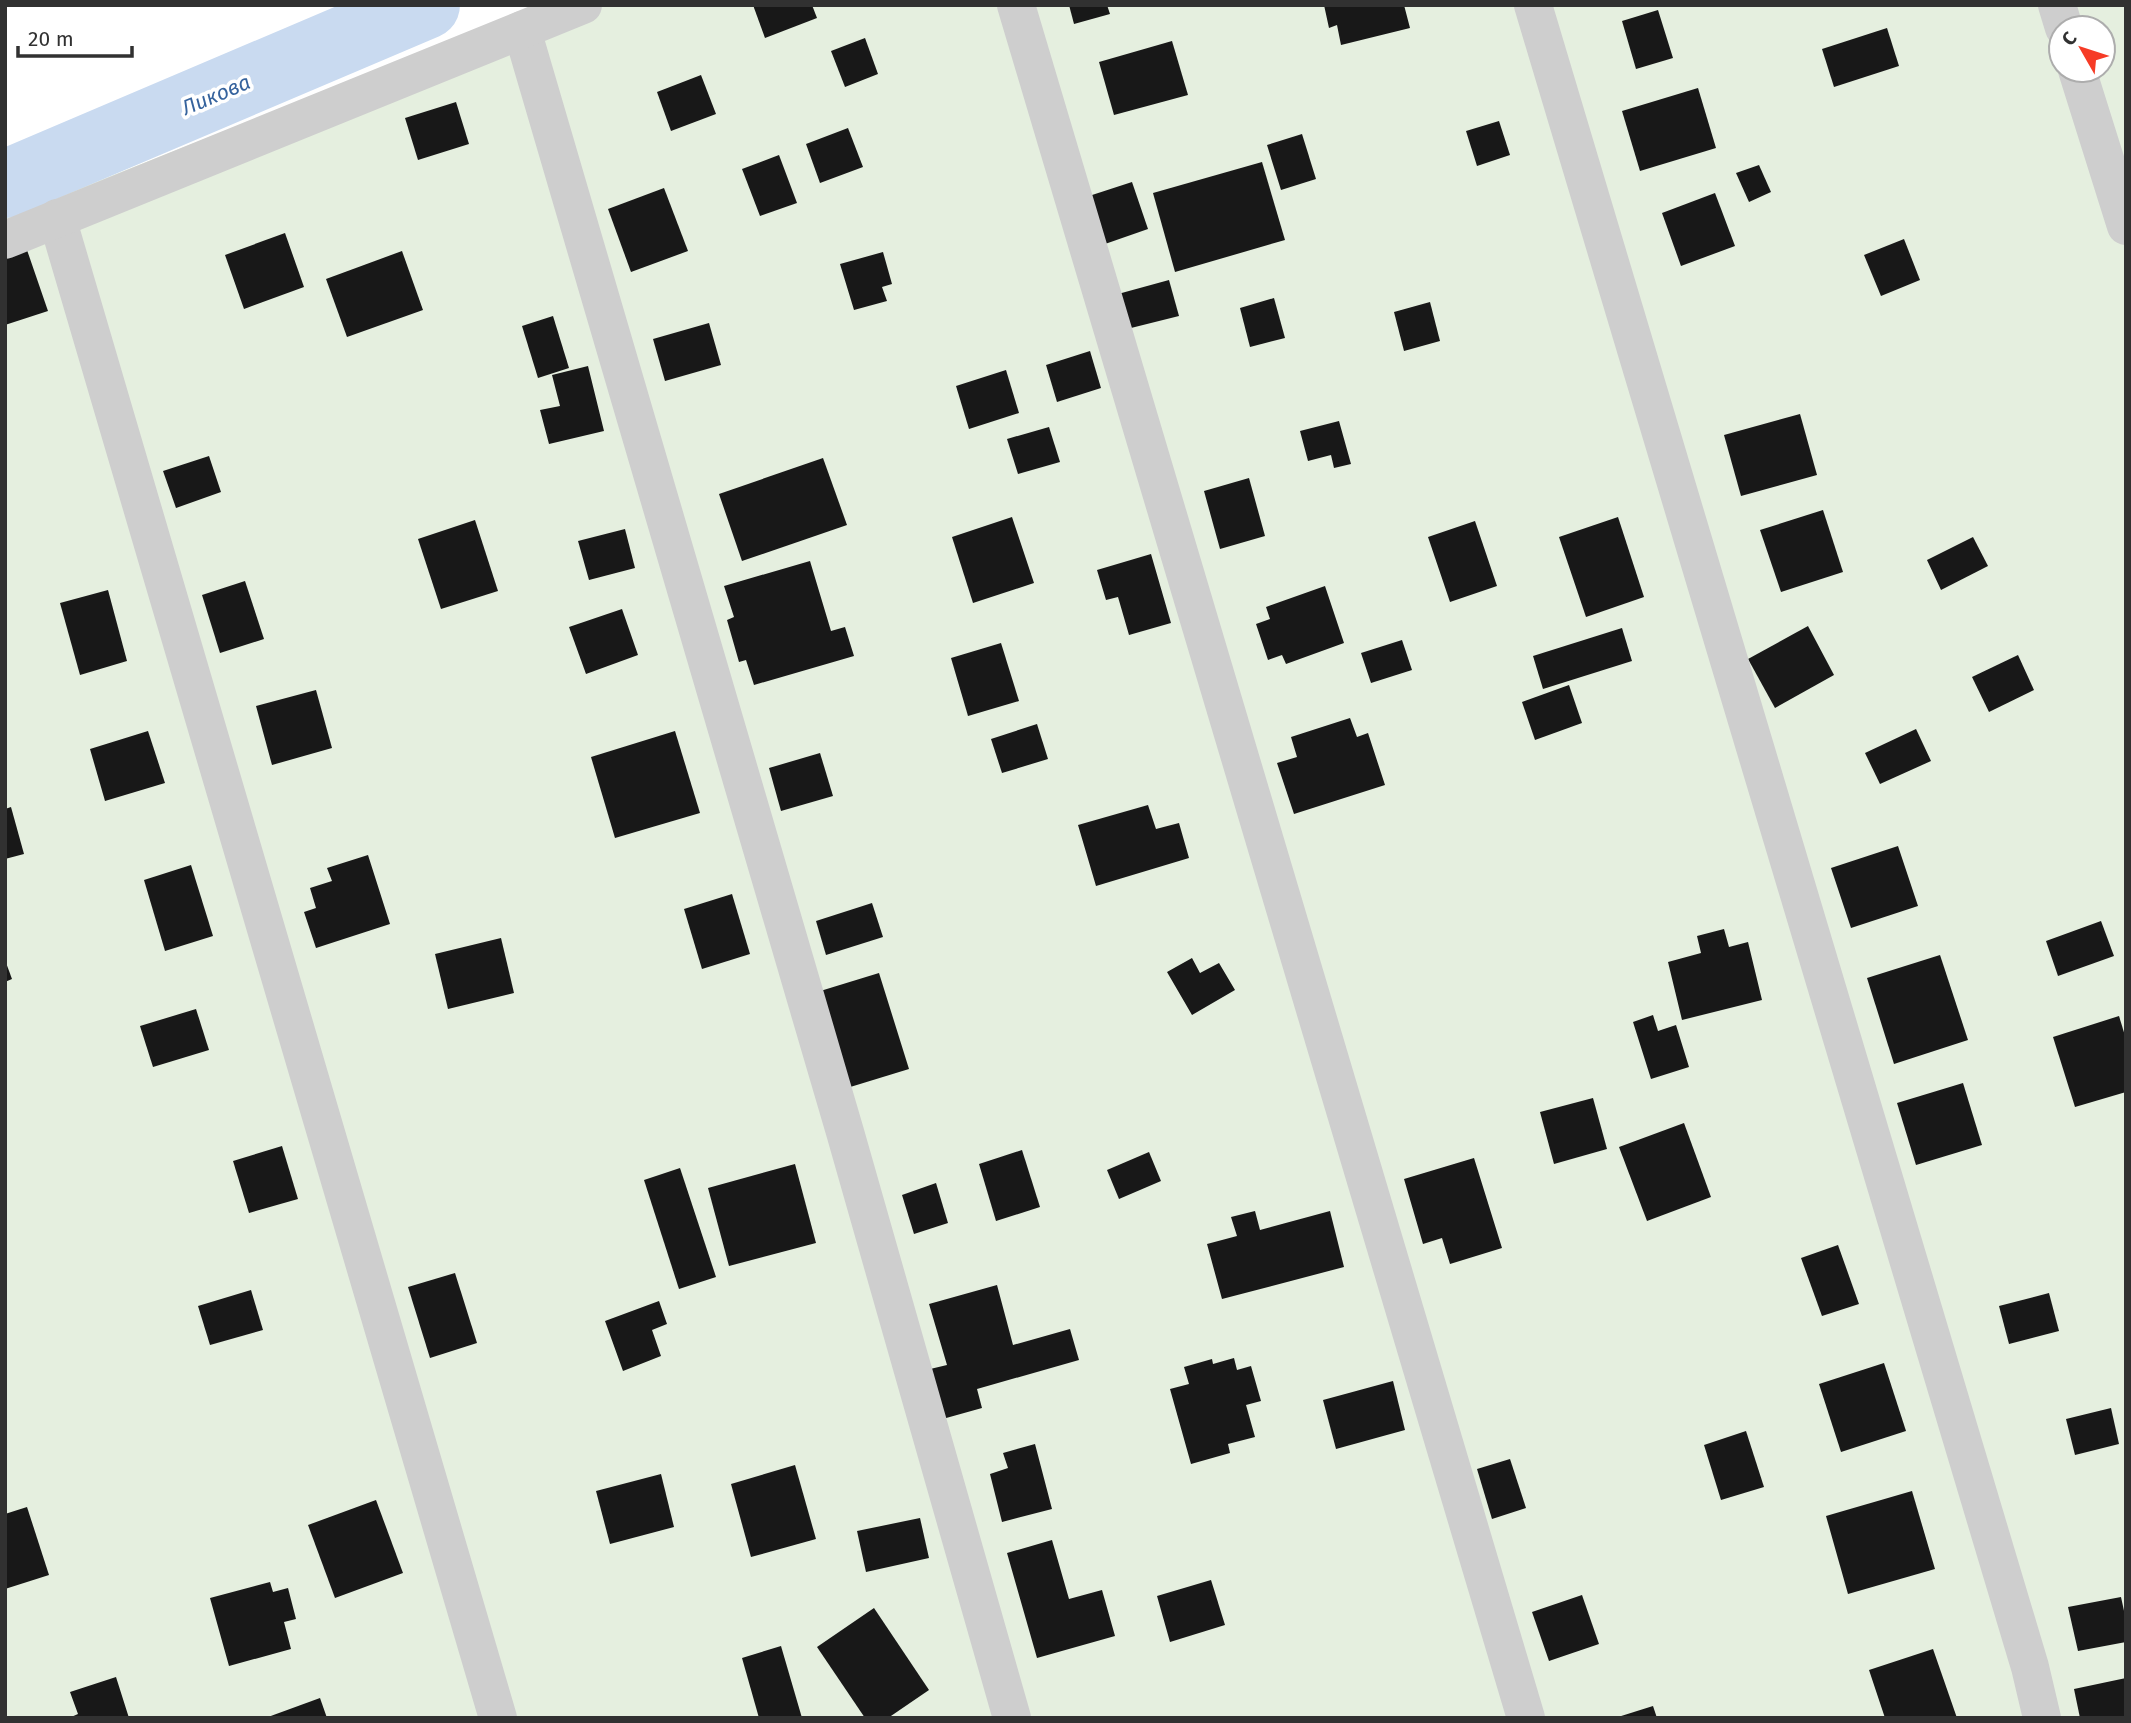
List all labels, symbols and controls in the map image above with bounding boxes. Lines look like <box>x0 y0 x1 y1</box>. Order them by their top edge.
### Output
scale bar <box>18 14 131 58</box>
north arrow <box>2047 14 2117 84</box>
text: 20 m <box>28 26 74 52</box>
text: С <box>2057 27 2082 50</box>
water label: Ликова <box>177 69 254 121</box>

